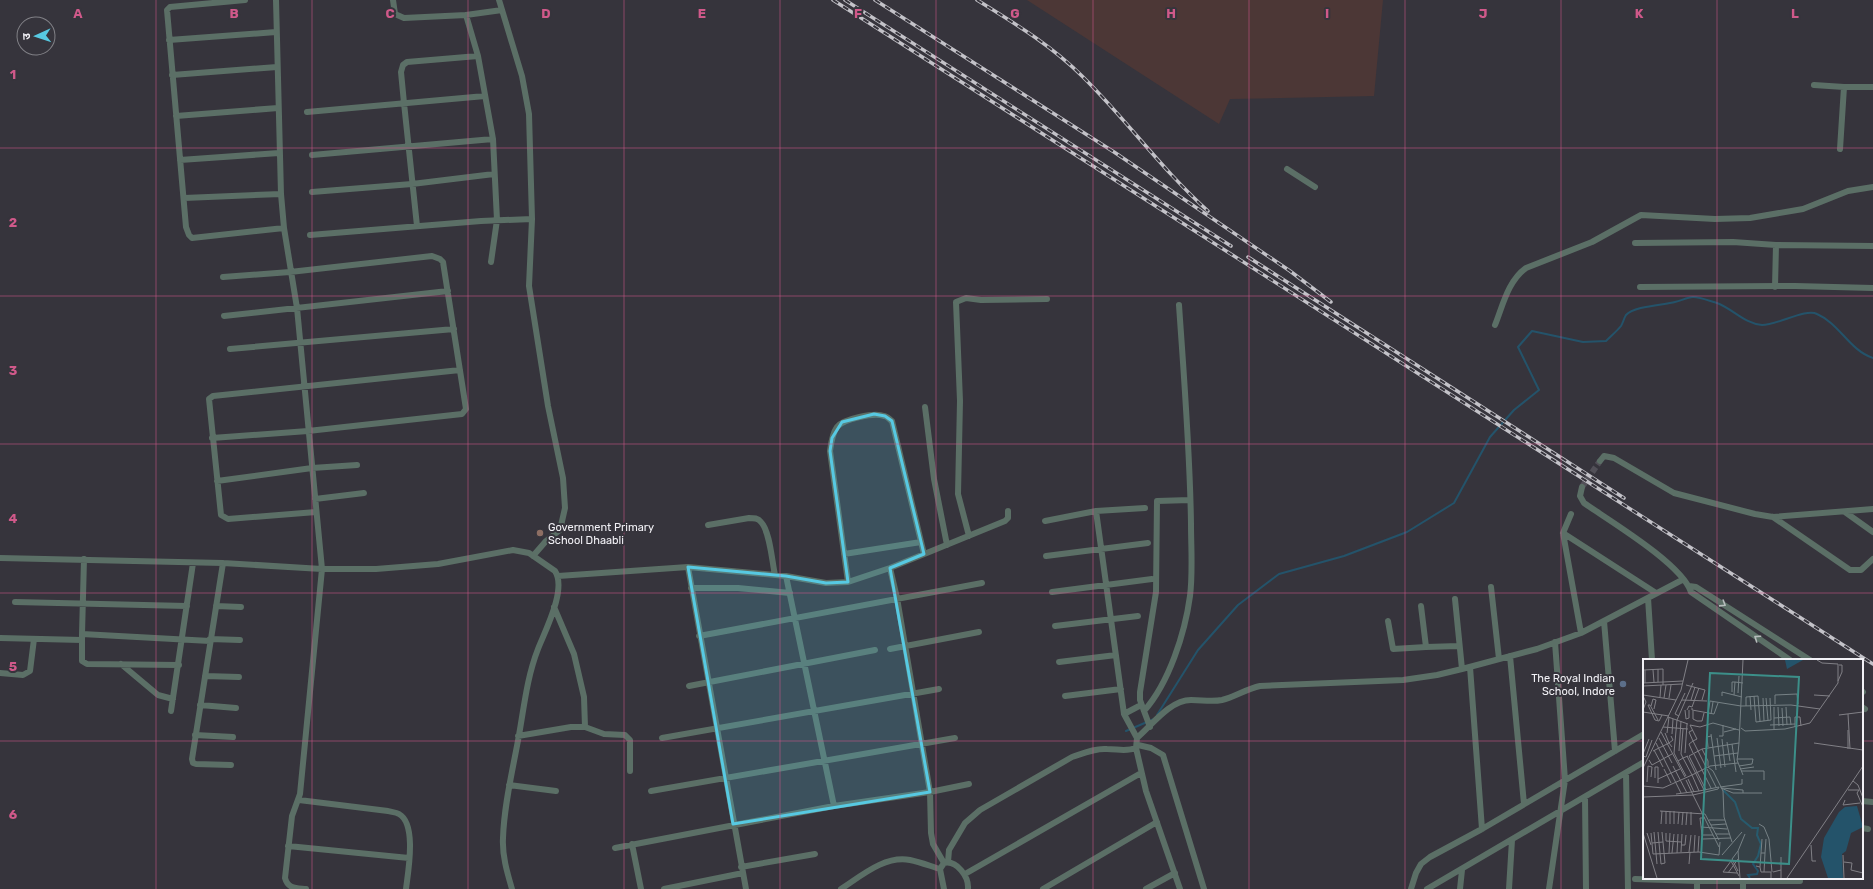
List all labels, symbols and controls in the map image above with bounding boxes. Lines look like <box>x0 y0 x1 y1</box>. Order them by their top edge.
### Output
text: A <box>73 6 83 21</box>
text: B <box>229 6 239 21</box>
text: C <box>385 6 395 21</box>
text: D <box>541 6 551 21</box>
text: E <box>698 6 706 21</box>
text: F <box>854 6 862 21</box>
text: G <box>1010 6 1020 21</box>
text: H <box>1166 6 1176 21</box>
text: I <box>1325 6 1329 21</box>
text: J <box>1479 6 1487 21</box>
text: K <box>1635 6 1644 21</box>
text: L <box>1791 6 1799 21</box>
north arrow <box>16 16 56 56</box>
text: उ <box>20 32 33 40</box>
text: 1 <box>10 67 16 82</box>
text: 2 <box>9 215 17 230</box>
text: 3 <box>9 363 18 378</box>
text: 4 <box>9 511 18 526</box>
place label: Government Primary School Dhaabli <box>548 521 654 547</box>
marker: Government Primary School Dhaabli <box>535 528 545 538</box>
one-way arrow <box>1719 599 1726 607</box>
one-way arrow <box>1755 636 1762 643</box>
text: 5 <box>9 659 17 674</box>
inset map <box>1643 659 1863 879</box>
place label: The Royal Indian School, Indore <box>1531 672 1615 698</box>
marker: The Royal Indian School, Indore <box>1618 679 1628 689</box>
text: 6 <box>9 807 18 822</box>

